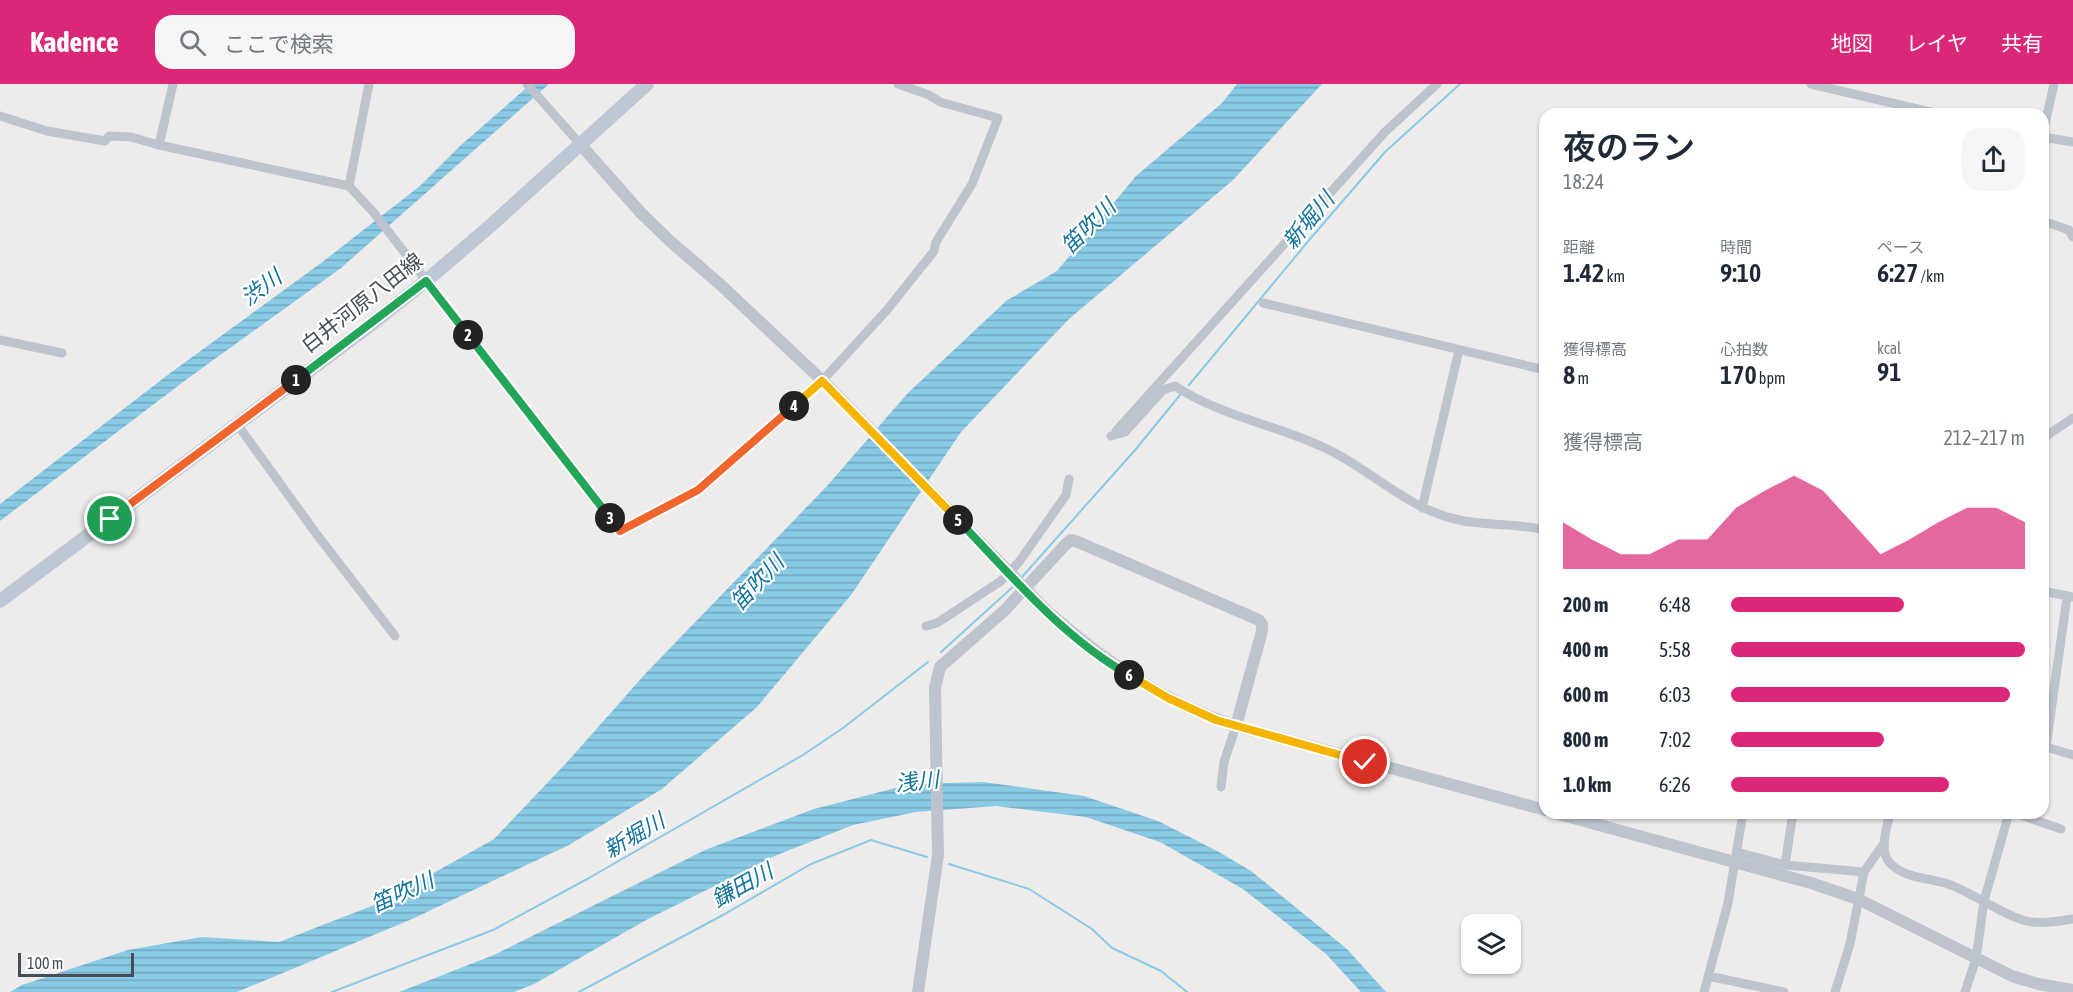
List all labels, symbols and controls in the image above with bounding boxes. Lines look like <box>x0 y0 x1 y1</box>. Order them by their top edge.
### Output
search box <box>155 15 575 69</box>
text: Kadence <box>30 26 119 58</box>
icon: search <box>176 26 209 59</box>
text: ここで検索 <box>224 31 334 57</box>
text: 地図 <box>1831 31 1873 55</box>
text: レイヤ <box>1906 31 1968 55</box>
text: 共有 <box>2001 31 2043 55</box>
text: 夜のラン <box>1563 128 1695 166</box>
button: share <box>1962 128 2025 191</box>
text: 18:24 <box>1563 170 1604 193</box>
water label: 新堀川 <box>1277 185 1340 254</box>
water label: 笛吹川 <box>1055 192 1122 259</box>
text: 距離 <box>1563 238 1595 256</box>
text: 時間 <box>1720 238 1752 256</box>
text: ペース <box>1877 238 1924 256</box>
street label: 白井河原八田線 <box>296 248 427 357</box>
text: 1.42 <box>1563 258 1604 288</box>
text: 9:10 <box>1720 258 1761 288</box>
text: 6:27 <box>1877 258 1918 288</box>
water label: 渋川 <box>236 262 288 311</box>
text: km <box>1604 267 1625 285</box>
text: /km <box>1918 267 1944 285</box>
pin: 2 <box>453 320 483 350</box>
text: 2 <box>464 326 472 344</box>
text: kcal <box>1877 339 1901 357</box>
text: 獲得標高 <box>1563 340 1627 358</box>
text: 心拍数 <box>1720 340 1768 358</box>
text: 91 <box>1877 357 1901 387</box>
text: 8 <box>1563 360 1575 390</box>
text: 170 <box>1720 360 1757 390</box>
pin: 1 <box>281 365 311 395</box>
text: m <box>1575 369 1589 387</box>
text: bpm <box>1757 369 1786 387</box>
text: 1 <box>292 371 300 389</box>
pin: 4 <box>779 391 809 421</box>
text: 4 <box>790 397 798 415</box>
text: 212–217 m <box>1943 426 2025 449</box>
text: 獲得標高 <box>1563 430 1643 453</box>
pin <box>84 493 135 544</box>
icon: arrive <box>93 502 126 535</box>
pin: 3 <box>595 503 625 533</box>
pin: 5 <box>943 505 973 535</box>
text: 3 <box>606 509 614 527</box>
text: 5 <box>954 511 962 529</box>
water label: 笛吹川 <box>725 548 790 615</box>
text: 200 m <box>1563 593 1608 616</box>
text: 6:48 <box>1659 593 1691 616</box>
text: 400 m <box>1563 638 1608 661</box>
text: 5:58 <box>1659 638 1691 661</box>
pin: 6 <box>1114 660 1144 690</box>
text: 6 <box>1125 666 1133 684</box>
text: 600 m <box>1563 683 1608 706</box>
text: 6:03 <box>1659 683 1691 706</box>
text: 800 m <box>1563 728 1608 751</box>
text: 7:02 <box>1659 728 1691 751</box>
pin <box>1339 736 1390 787</box>
icon: check <box>1348 745 1381 778</box>
water label: 浅川 <box>894 766 942 796</box>
text: 1.0 km <box>1563 773 1611 796</box>
text: 6:26 <box>1659 773 1691 796</box>
water label: 新堀川 <box>599 806 671 863</box>
water label: 鎌田川 <box>707 857 779 912</box>
water label: 笛吹川 <box>367 866 439 917</box>
map controls <box>1461 914 1521 974</box>
button: layers <box>1461 914 1521 974</box>
scale bar <box>18 950 134 978</box>
text: 100 m <box>27 954 63 972</box>

